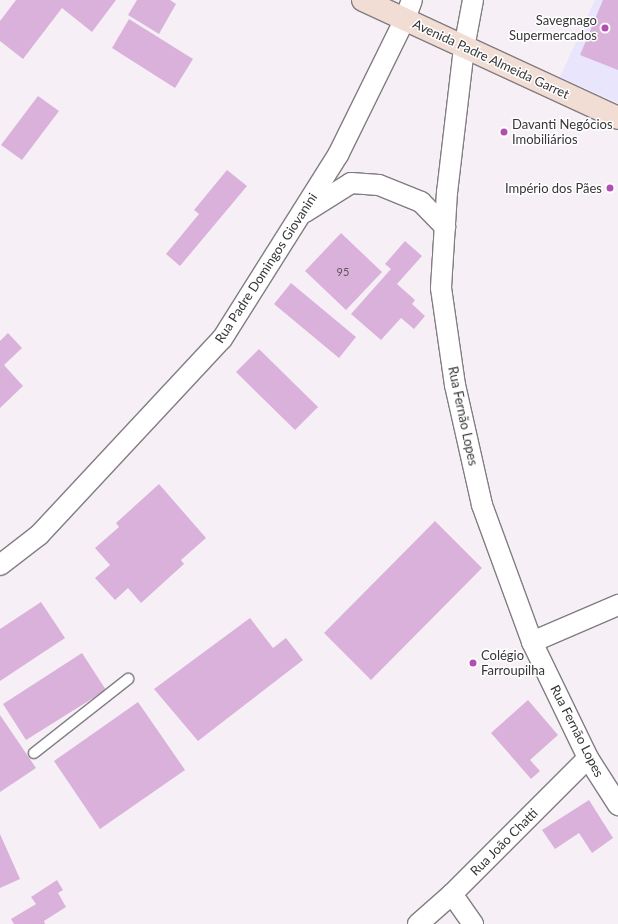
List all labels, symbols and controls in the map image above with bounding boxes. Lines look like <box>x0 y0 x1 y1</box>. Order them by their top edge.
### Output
place label: Savegnago Supermercados <box>509 13 597 44</box>
street label: Avenida Padre Almeida Garret <box>410 16 572 102</box>
marker: Savegnago Supermercados <box>600 23 610 33</box>
place label: Davanti Negócios Imobiliários <box>512 117 613 148</box>
marker: Davanti Negócios Imobiliários <box>499 127 509 137</box>
place label: Império dos Pães <box>505 180 602 196</box>
marker: Império dos Pães <box>605 183 615 193</box>
street label: Rua Padre Domingos Giovanini <box>212 190 320 346</box>
house number: 95 <box>337 265 349 279</box>
street label: Rua Fernão Lopes <box>445 365 481 467</box>
place label: Colégio Farroupilha <box>481 648 545 679</box>
marker: Colégio Farroupilha <box>468 658 478 668</box>
street label: Rua Fernão Lopes <box>547 682 607 780</box>
street label: Rua João Chatti <box>467 805 541 879</box>

